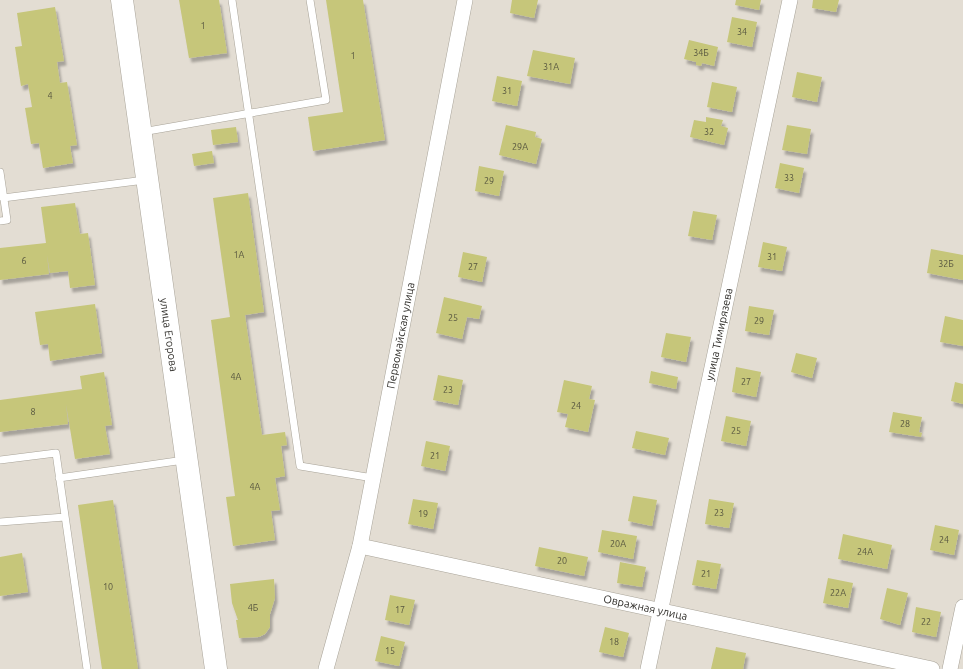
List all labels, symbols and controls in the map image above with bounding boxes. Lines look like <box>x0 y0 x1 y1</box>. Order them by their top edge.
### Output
house number: 1 <box>200 21 206 31</box>
house number: 34 <box>737 27 747 37</box>
house number: 34Б <box>693 48 709 58</box>
house number: 1 <box>350 51 356 61</box>
house number: 31А <box>543 62 559 72</box>
house number: 31 <box>502 86 512 96</box>
house number: 4 <box>47 91 53 101</box>
house number: 32 <box>704 127 714 137</box>
house number: 29А <box>512 142 528 152</box>
house number: 33 <box>784 173 794 183</box>
house number: 29 <box>484 176 494 186</box>
house number: 1А <box>234 250 245 260</box>
house number: 31 <box>767 252 777 262</box>
house number: 6 <box>21 256 27 266</box>
house number: 32Б <box>938 259 954 269</box>
house number: 27 <box>468 262 478 272</box>
street label: Первомайская улица <box>384 281 417 390</box>
street label: улица Тимирязева <box>703 287 735 382</box>
street label: улица Егорова <box>158 297 180 372</box>
house number: 25 <box>448 313 458 323</box>
house number: 29 <box>754 316 764 326</box>
house number: 4А <box>231 372 242 382</box>
house number: 27 <box>741 377 751 387</box>
house number: 23 <box>443 385 453 395</box>
house number: 24 <box>571 401 581 411</box>
house number: 8 <box>30 407 36 417</box>
house number: 28 <box>900 419 910 429</box>
house number: 25 <box>731 426 741 436</box>
house number: 21 <box>430 451 440 461</box>
house number: 4А <box>250 482 261 492</box>
house number: 23 <box>714 508 724 518</box>
house number: 19 <box>418 509 428 519</box>
house number: 24 <box>939 535 949 545</box>
house number: 20А <box>610 539 626 549</box>
house number: 24А <box>857 547 873 557</box>
house number: 20 <box>557 556 567 566</box>
house number: 21 <box>701 569 711 579</box>
house number: 10 <box>103 582 113 592</box>
house number: 22А <box>830 588 846 598</box>
street label: Овражная улица <box>602 593 689 622</box>
house number: 4Б <box>248 603 259 613</box>
house number: 17 <box>395 605 405 615</box>
house number: 22 <box>921 617 931 627</box>
house number: 18 <box>609 637 619 647</box>
house number: 15 <box>385 646 395 656</box>

